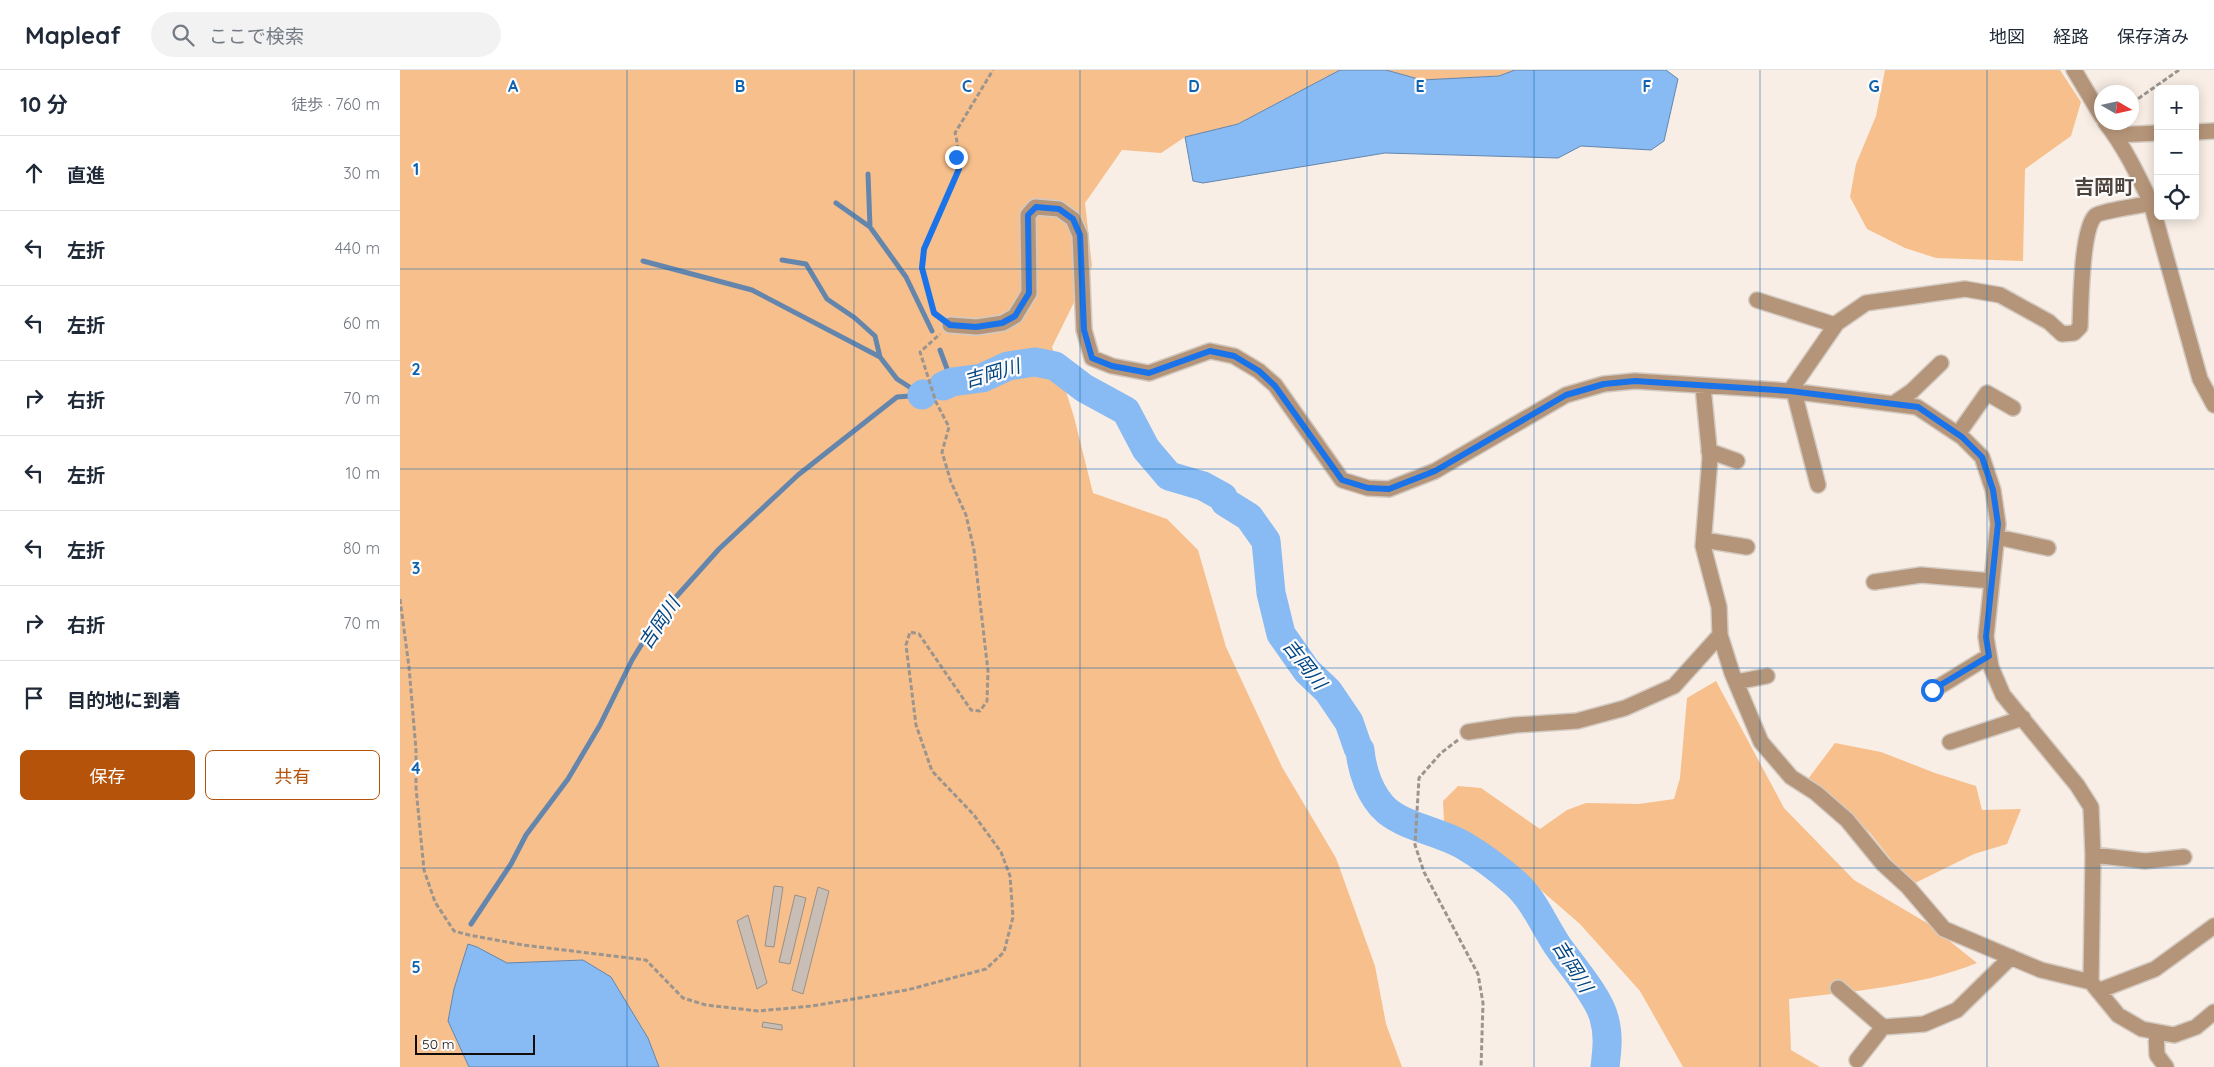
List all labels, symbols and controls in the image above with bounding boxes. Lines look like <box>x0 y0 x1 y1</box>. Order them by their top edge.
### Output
search box <box>151 12 501 57</box>
text: Mapleaf <box>25 20 121 50</box>
icon: search <box>169 21 197 49</box>
text: ここで検索 <box>209 24 304 48</box>
text: 地図 <box>1989 25 2025 48</box>
text: 経路 <box>2053 25 2089 48</box>
text: 保存済み <box>2117 25 2189 48</box>
text: A <box>508 76 519 96</box>
text: B <box>735 76 745 96</box>
text: C <box>962 76 972 96</box>
text: D <box>1188 76 1200 96</box>
text: E <box>1415 76 1425 96</box>
text: F <box>1643 76 1652 96</box>
text: G <box>1868 76 1880 96</box>
north arrow <box>2094 85 2139 130</box>
map controls <box>2154 85 2199 220</box>
button: + <box>2154 85 2199 130</box>
text: 10 分 <box>20 91 68 117</box>
text: 徒歩 · 760 m <box>291 94 380 114</box>
button: − <box>2154 130 2199 175</box>
route end <box>945 146 968 169</box>
icon: ahead <box>20 159 48 187</box>
text: 1 <box>413 159 419 179</box>
text: 直進 <box>67 163 105 187</box>
text: 30 m <box>343 163 380 183</box>
district label: 吉岡町 <box>2074 174 2134 199</box>
button: locate <box>2154 175 2199 220</box>
icon: left <box>20 234 48 262</box>
text: 左折 <box>67 238 105 262</box>
text: 440 m <box>335 238 380 258</box>
icon: left <box>20 309 48 337</box>
text: 左折 <box>67 313 105 337</box>
text: 60 m <box>343 313 380 333</box>
water label: 吉岡川 <box>961 353 1025 392</box>
text: 2 <box>411 359 421 379</box>
icon: right <box>20 384 48 412</box>
text: 右折 <box>67 388 105 412</box>
text: 70 m <box>343 388 380 408</box>
icon: left <box>20 459 48 487</box>
text: 左折 <box>67 463 105 487</box>
text: 10 m <box>346 463 380 483</box>
icon: left <box>20 534 48 562</box>
text: 左折 <box>67 538 105 562</box>
text: 80 m <box>343 538 380 558</box>
text: 3 <box>412 558 420 578</box>
water label: 吉岡川 <box>633 591 686 653</box>
icon: right <box>20 609 48 637</box>
text: 右折 <box>67 613 105 637</box>
text: 70 m <box>343 613 380 633</box>
water label: 吉岡川 <box>1278 634 1333 695</box>
route start <box>1921 679 1944 702</box>
icon: arrive <box>20 684 48 712</box>
text: 目的地に到着 <box>67 688 181 712</box>
button: 保存 <box>20 750 195 800</box>
button: 共有 <box>205 750 380 800</box>
text: 4 <box>411 758 421 778</box>
water label: 吉岡川 <box>1548 935 1599 998</box>
text: 5 <box>411 957 421 977</box>
scale bar <box>415 1032 535 1055</box>
text: 50 m <box>422 1035 455 1053</box>

